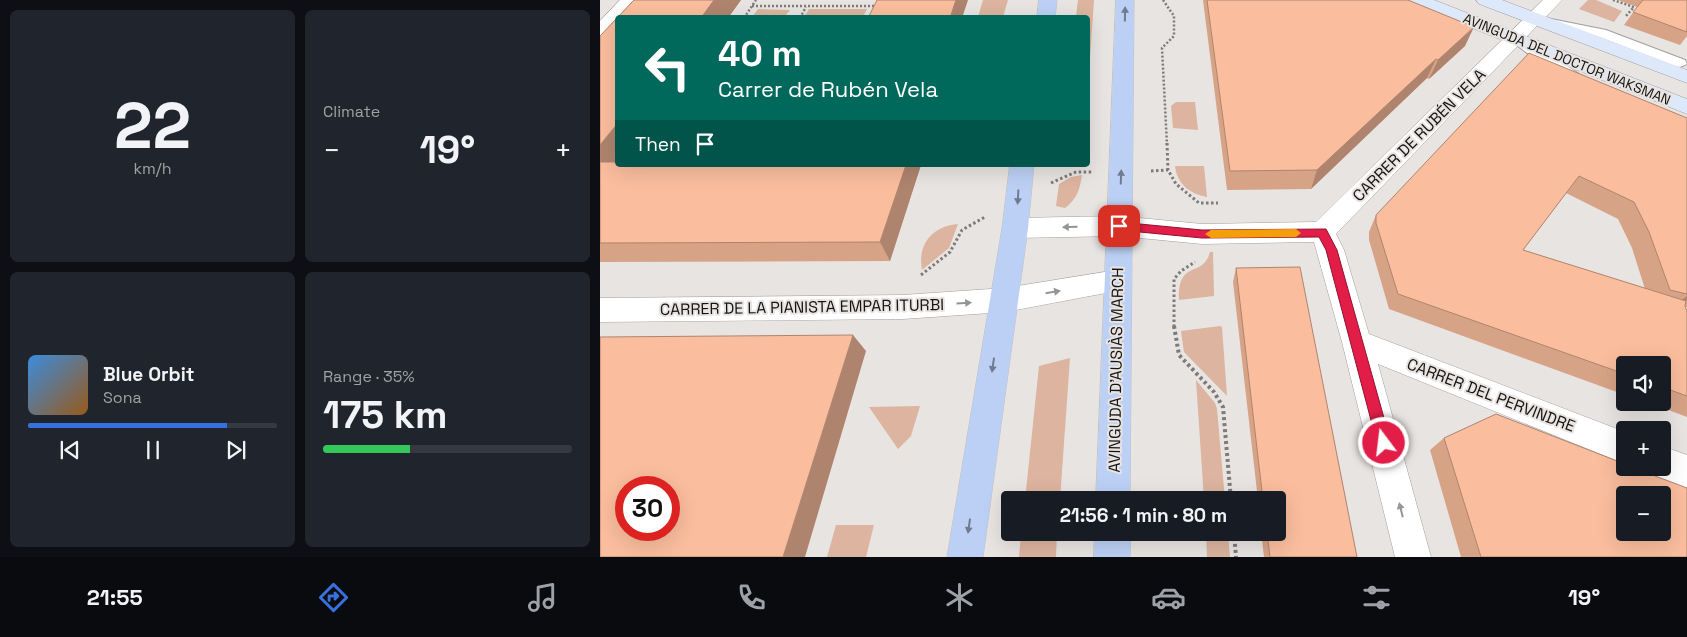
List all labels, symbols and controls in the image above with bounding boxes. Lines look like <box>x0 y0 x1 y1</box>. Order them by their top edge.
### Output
one-way arrow <box>1121 6 1129 22</box>
street label: AVINGUDA DEL DOCTOR WAKSMAN <box>1461 9 1673 109</box>
text: 40 m <box>718 32 802 76</box>
icon: left <box>635 35 700 100</box>
street label: CARRER DE RUBÉN VELA <box>1348 64 1490 206</box>
text: Carrer de Rubén Vela <box>718 75 938 103</box>
text: 22 <box>114 84 191 167</box>
text: Climate <box>323 101 380 122</box>
text: 19° <box>420 126 475 174</box>
icon: arrive <box>691 130 719 158</box>
text: − <box>323 132 340 168</box>
text: + <box>555 132 572 168</box>
text: Then <box>635 132 681 157</box>
text: km/h <box>133 158 172 179</box>
one-way arrow <box>1118 169 1126 185</box>
one-way arrow <box>1014 189 1022 205</box>
pin <box>1098 205 1140 247</box>
icon: arrive <box>1105 212 1133 240</box>
one-way arrow <box>1062 223 1078 231</box>
street label: AVINGUDA D'AUSIÀS MARCH <box>1104 267 1128 473</box>
one-way arrow <box>1045 288 1061 296</box>
street label: CARRER DE LA PIANISTA EMPAR ITURBI <box>660 294 944 320</box>
one-way arrow <box>956 299 972 307</box>
street label: CARRER DEL PERVINDRE <box>1404 353 1578 437</box>
map controls <box>1616 356 1671 541</box>
button: sound <box>1616 356 1671 411</box>
one-way arrow <box>988 358 996 374</box>
text: Blue Orbit <box>103 362 194 387</box>
text: Range · 35% <box>323 366 415 387</box>
text: Sona <box>103 387 142 408</box>
text: 175 km <box>323 391 448 439</box>
position arrow <box>1357 416 1409 468</box>
button: + <box>1616 421 1671 476</box>
icon: previous <box>56 436 84 464</box>
icon: pause <box>139 436 167 464</box>
icon: next <box>222 436 250 464</box>
speed limit sign: 30 <box>615 476 680 541</box>
button: − <box>1616 486 1671 541</box>
one-way arrow <box>1397 502 1405 517</box>
text: 21:56 · 1 min · 80 m <box>1060 503 1227 528</box>
one-way arrow <box>965 518 973 534</box>
icon: directions <box>316 580 351 615</box>
icon: music <box>525 580 560 615</box>
icon: phone <box>734 580 769 615</box>
icon: climate <box>942 580 977 615</box>
icon: car <box>1151 580 1186 615</box>
icon: filters <box>1359 580 1394 615</box>
text: 21:55 <box>87 583 143 611</box>
text: 19° <box>1568 583 1600 611</box>

